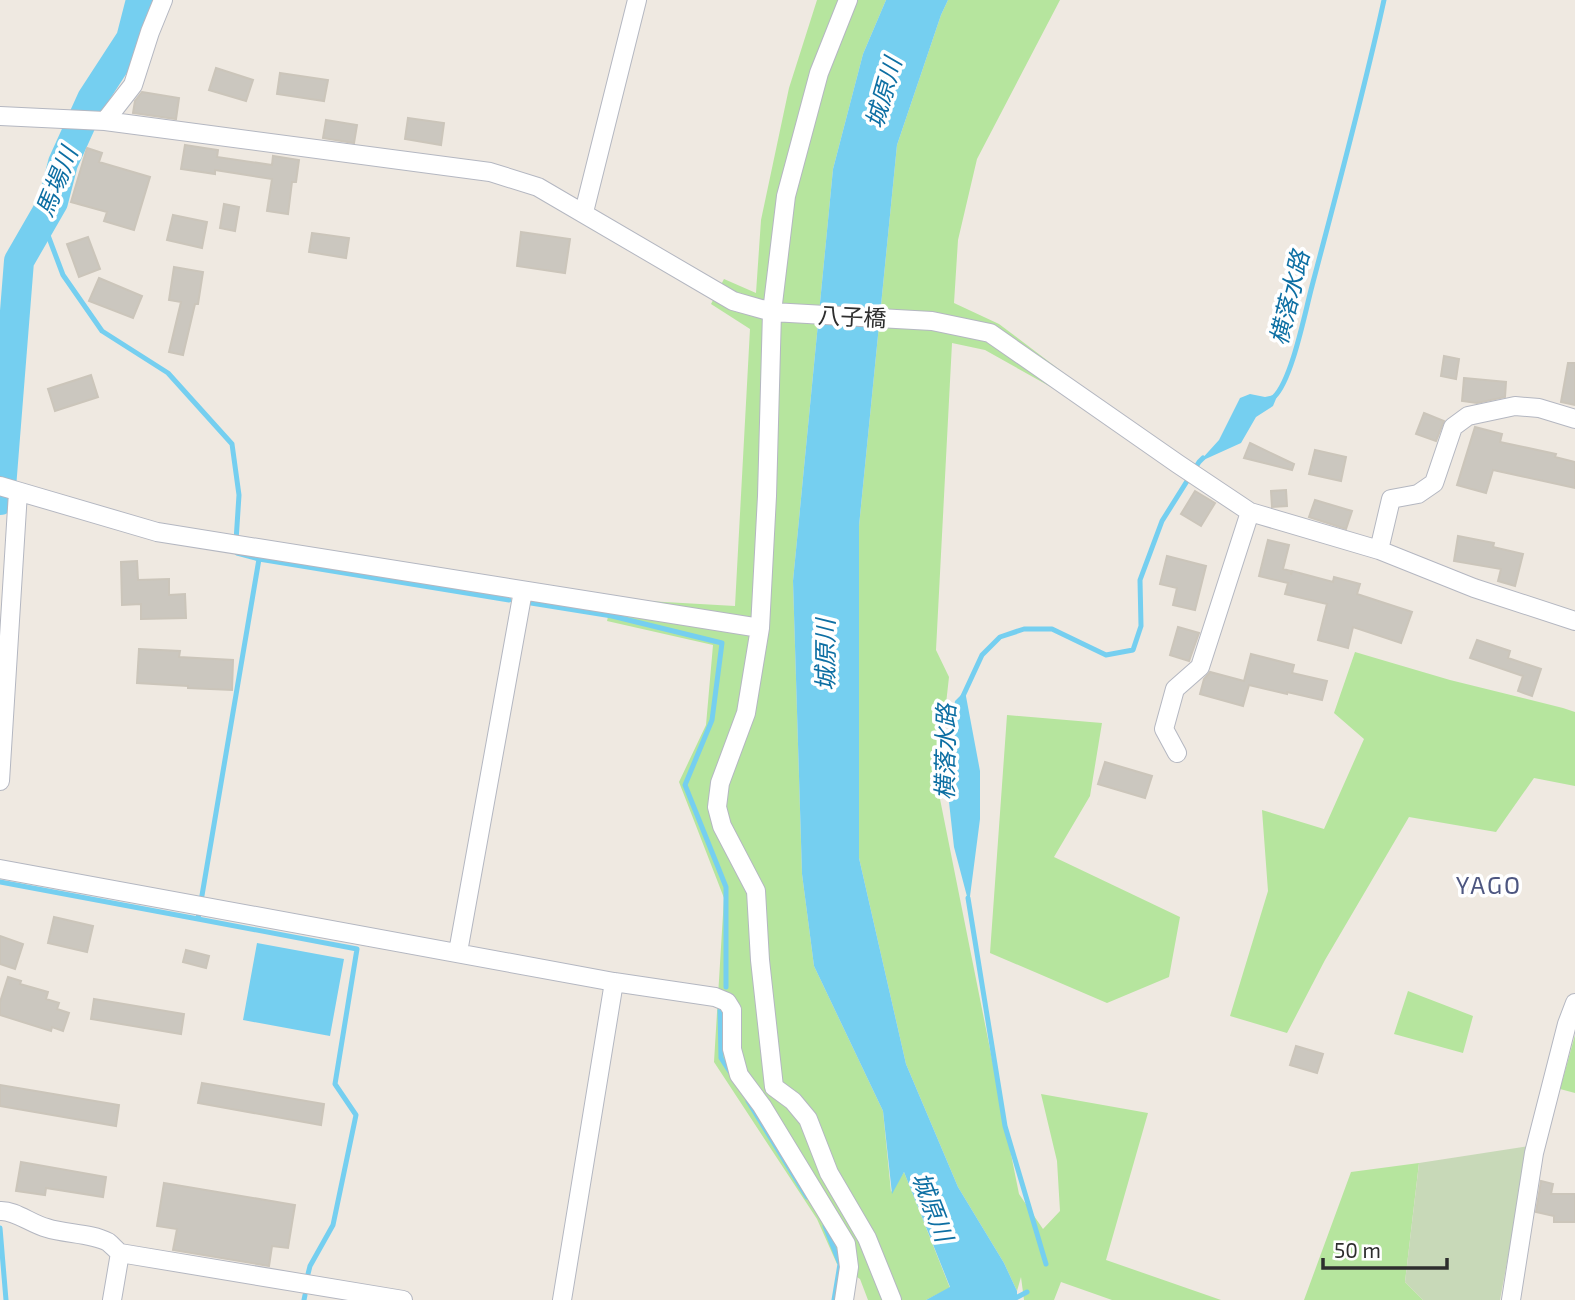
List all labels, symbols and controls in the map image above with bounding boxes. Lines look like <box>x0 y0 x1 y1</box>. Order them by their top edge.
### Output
water label: 城原川 <box>859 51 907 131</box>
water label: 馬場川 <box>29 140 84 220</box>
water label: 横落水路 <box>1263 246 1315 348</box>
street label: 八子橋 <box>817 300 887 332</box>
water label: 城原川 <box>810 616 839 691</box>
water label: 横落水路 <box>929 702 960 800</box>
district label: YAGO <box>1456 870 1522 899</box>
water label: 城原川 <box>907 1168 961 1248</box>
scale bar <box>1323 1226 1447 1270</box>
text: 50 m <box>1334 1237 1381 1262</box>

